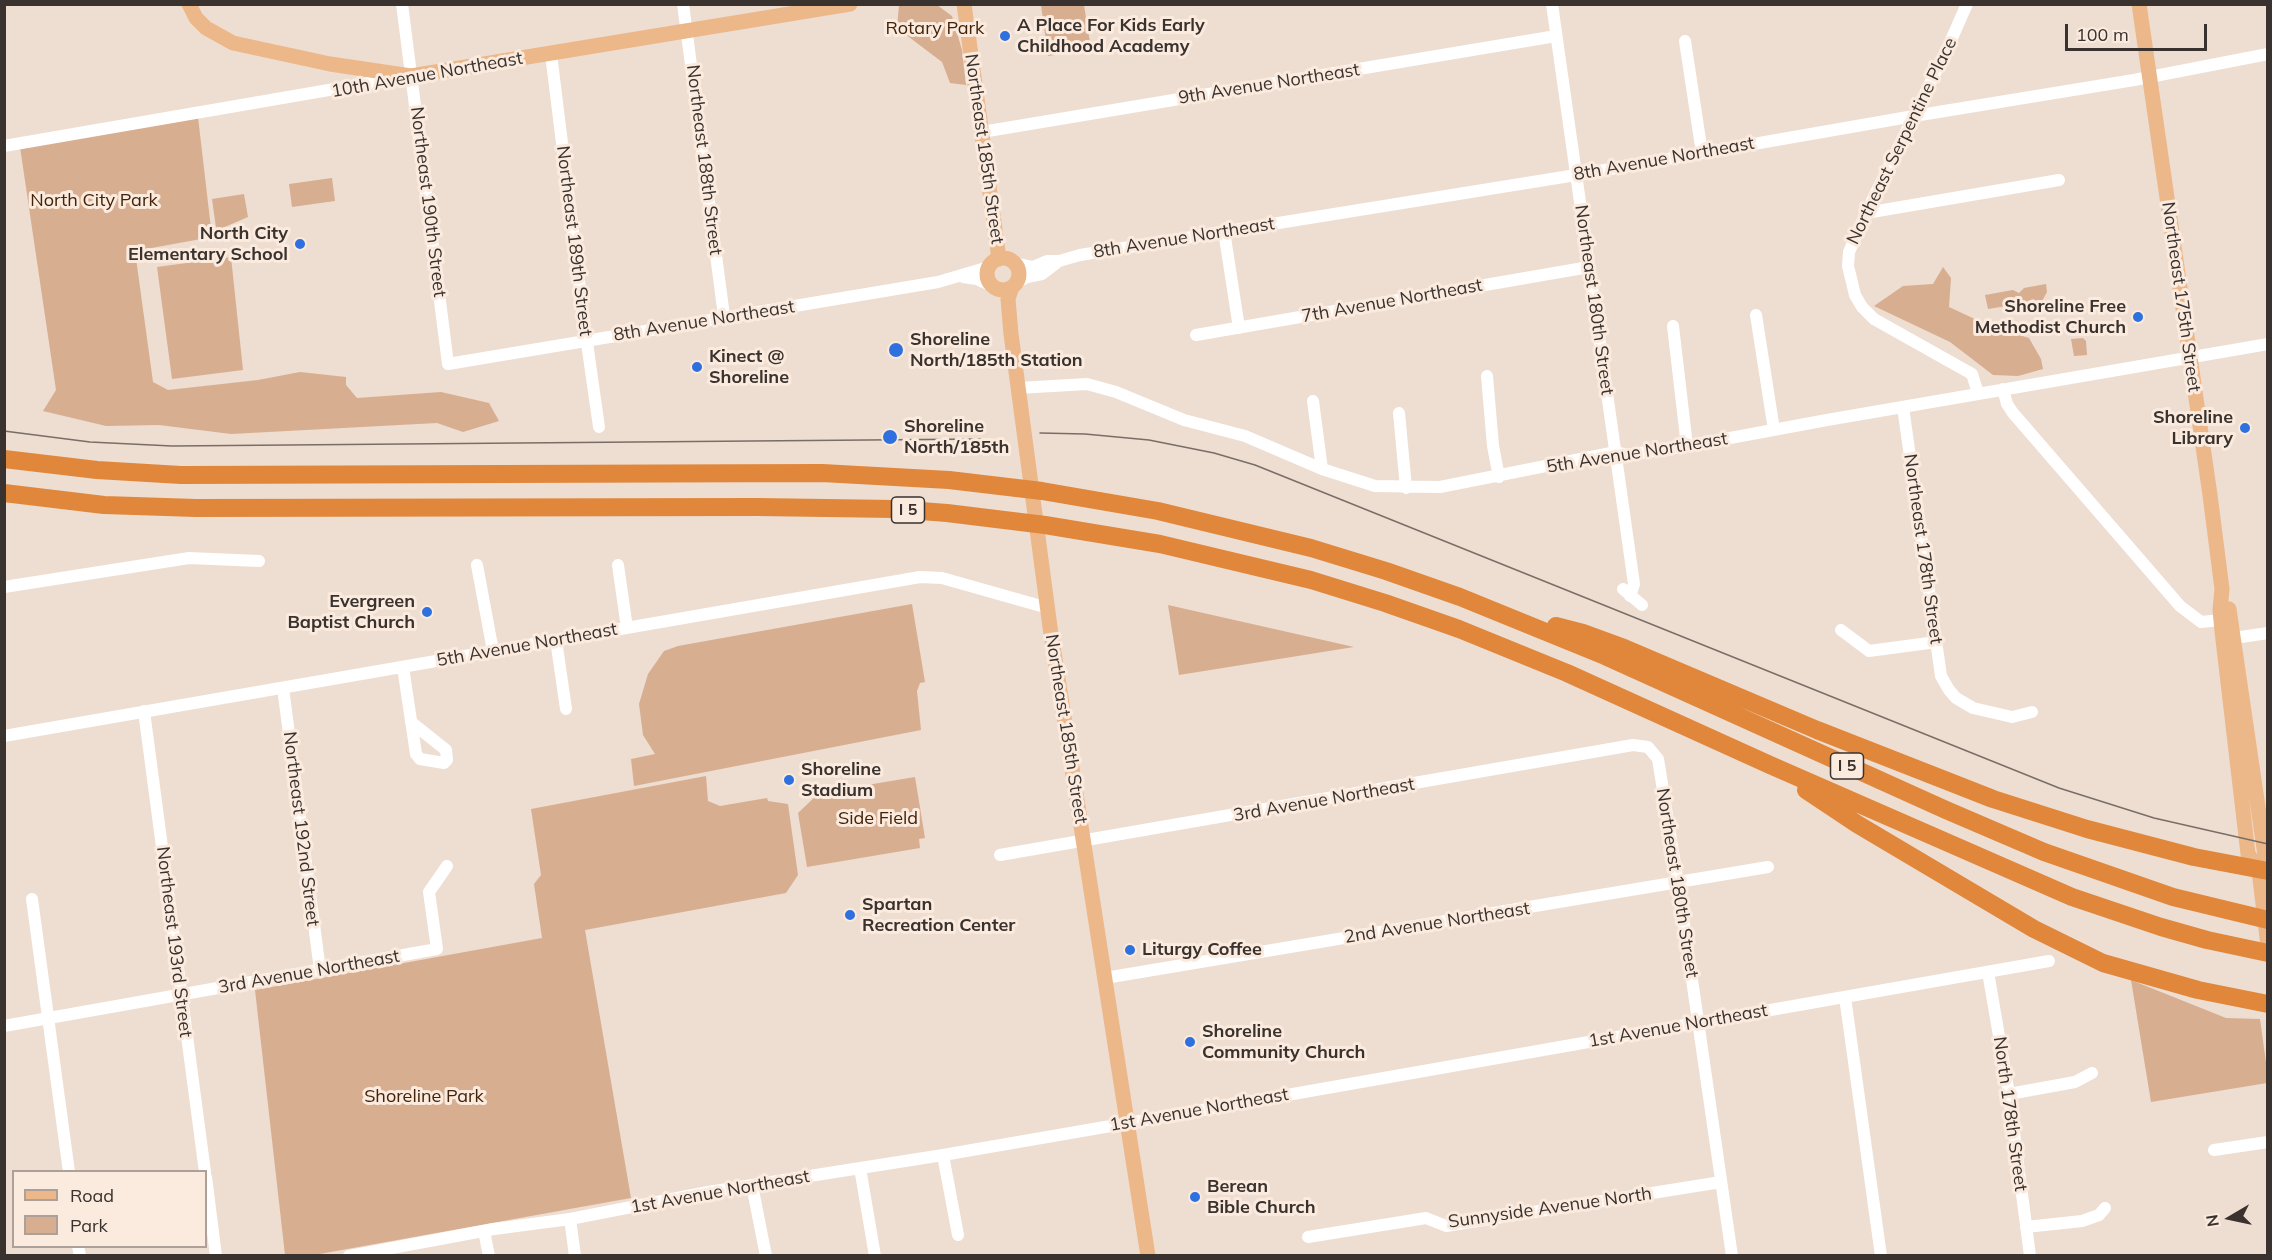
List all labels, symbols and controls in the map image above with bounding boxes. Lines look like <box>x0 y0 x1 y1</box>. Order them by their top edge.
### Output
scale bar <box>2068 12 2210 50</box>
place label: A Place For Kids Early Childhood Academy <box>1017 15 1205 57</box>
park label: Rotary Park <box>886 18 984 40</box>
text: 100 m <box>2076 23 2129 46</box>
marker: A Place For Kids Early Childhood Academy <box>998 29 1012 43</box>
street label: Northeast Serpentine Place <box>1842 34 1962 248</box>
street label: 10th Avenue Northeast <box>330 48 524 102</box>
street label: Northeast 185th Street <box>960 53 1008 245</box>
street label: 9th Avenue Northeast <box>1177 59 1361 109</box>
street label: Northeast 188th Street <box>682 64 726 256</box>
street label: Northeast 190th Street <box>406 106 450 298</box>
street label: 8th Avenue Northeast <box>1572 132 1756 186</box>
street label: Northeast 189th Street <box>552 145 596 337</box>
park label: North City Park <box>30 190 158 212</box>
street label: Northeast 175th Street <box>2157 201 2205 393</box>
street label: Northeast 180th Street <box>1570 204 1618 396</box>
street label: 8th Avenue Northeast <box>1092 213 1276 263</box>
place label: North City Elementary School <box>128 223 288 266</box>
marker: North City Elementary School <box>293 237 307 251</box>
street label: 7th Avenue Northeast <box>1300 274 1484 328</box>
street label: 8th Avenue Northeast <box>612 296 796 346</box>
place label: Shoreline Free Methodist Church <box>1975 296 2126 338</box>
marker: Shoreline Free Methodist Church <box>2131 310 2145 324</box>
place label: Shoreline North/185th Station <box>910 329 1083 372</box>
marker: Shoreline North/185th Station <box>887 341 905 359</box>
place label: Kinect @ Shoreline <box>709 346 789 388</box>
marker: Kinect @ Shoreline <box>690 360 704 374</box>
place label: Shoreline Library <box>2153 407 2233 450</box>
place label: Shoreline North/185th <box>904 416 1009 458</box>
marker: Shoreline Library <box>2238 421 2252 435</box>
marker: Shoreline North/185th <box>881 428 899 446</box>
street label: 5th Avenue Northeast <box>1545 428 1729 478</box>
street label: Northeast 178th Street <box>1899 453 1947 645</box>
road number: I 5 <box>892 497 924 523</box>
place label: Evergreen Baptist Church <box>287 591 415 634</box>
marker: Evergreen Baptist Church <box>420 605 434 619</box>
street label: 5th Avenue Northeast <box>435 618 619 672</box>
street label: Northeast 185th Street <box>1040 633 1092 825</box>
street label: Northeast 192nd Street <box>278 730 324 928</box>
road number: I 5 <box>1830 753 1864 779</box>
place label: Shoreline Stadium <box>801 759 881 802</box>
marker: Shoreline Stadium <box>782 773 796 787</box>
street label: 3rd Avenue Northeast <box>1232 773 1416 827</box>
street label: Northeast 180th Street <box>1651 787 1703 979</box>
park label: Side Field <box>838 808 918 830</box>
street label: Northeast 193rd Street <box>152 845 196 1039</box>
place label: Spartan Recreation Center <box>862 894 1015 936</box>
street label: 2nd Avenue Northeast <box>1343 898 1531 948</box>
marker: Spartan Recreation Center <box>843 908 857 922</box>
place label: Liturgy Coffee <box>1142 939 1262 961</box>
marker: Liturgy Coffee <box>1123 943 1137 957</box>
street label: 3rd Avenue Northeast <box>217 945 401 999</box>
street label: 1st Avenue Northeast <box>1587 1000 1769 1052</box>
place label: Shoreline Community Church <box>1202 1021 1365 1064</box>
marker: Shoreline Community Church <box>1183 1035 1197 1049</box>
street label: North 178th Street <box>1988 1035 2032 1193</box>
street label: 1st Avenue Northeast <box>1108 1084 1290 1136</box>
park label: Shoreline Park <box>364 1086 484 1108</box>
street label: 1st Avenue Northeast <box>629 1166 811 1218</box>
legend <box>12 1170 207 1248</box>
place label: Berean Bible Church <box>1207 1176 1316 1218</box>
street label: Sunnyside Avenue North <box>1447 1183 1653 1233</box>
text: Road <box>70 1184 114 1207</box>
north arrow <box>2200 1188 2260 1248</box>
marker: Berean Bible Church <box>1188 1190 1202 1204</box>
text: N <box>2201 1213 2223 1228</box>
text: Park <box>70 1214 108 1237</box>

